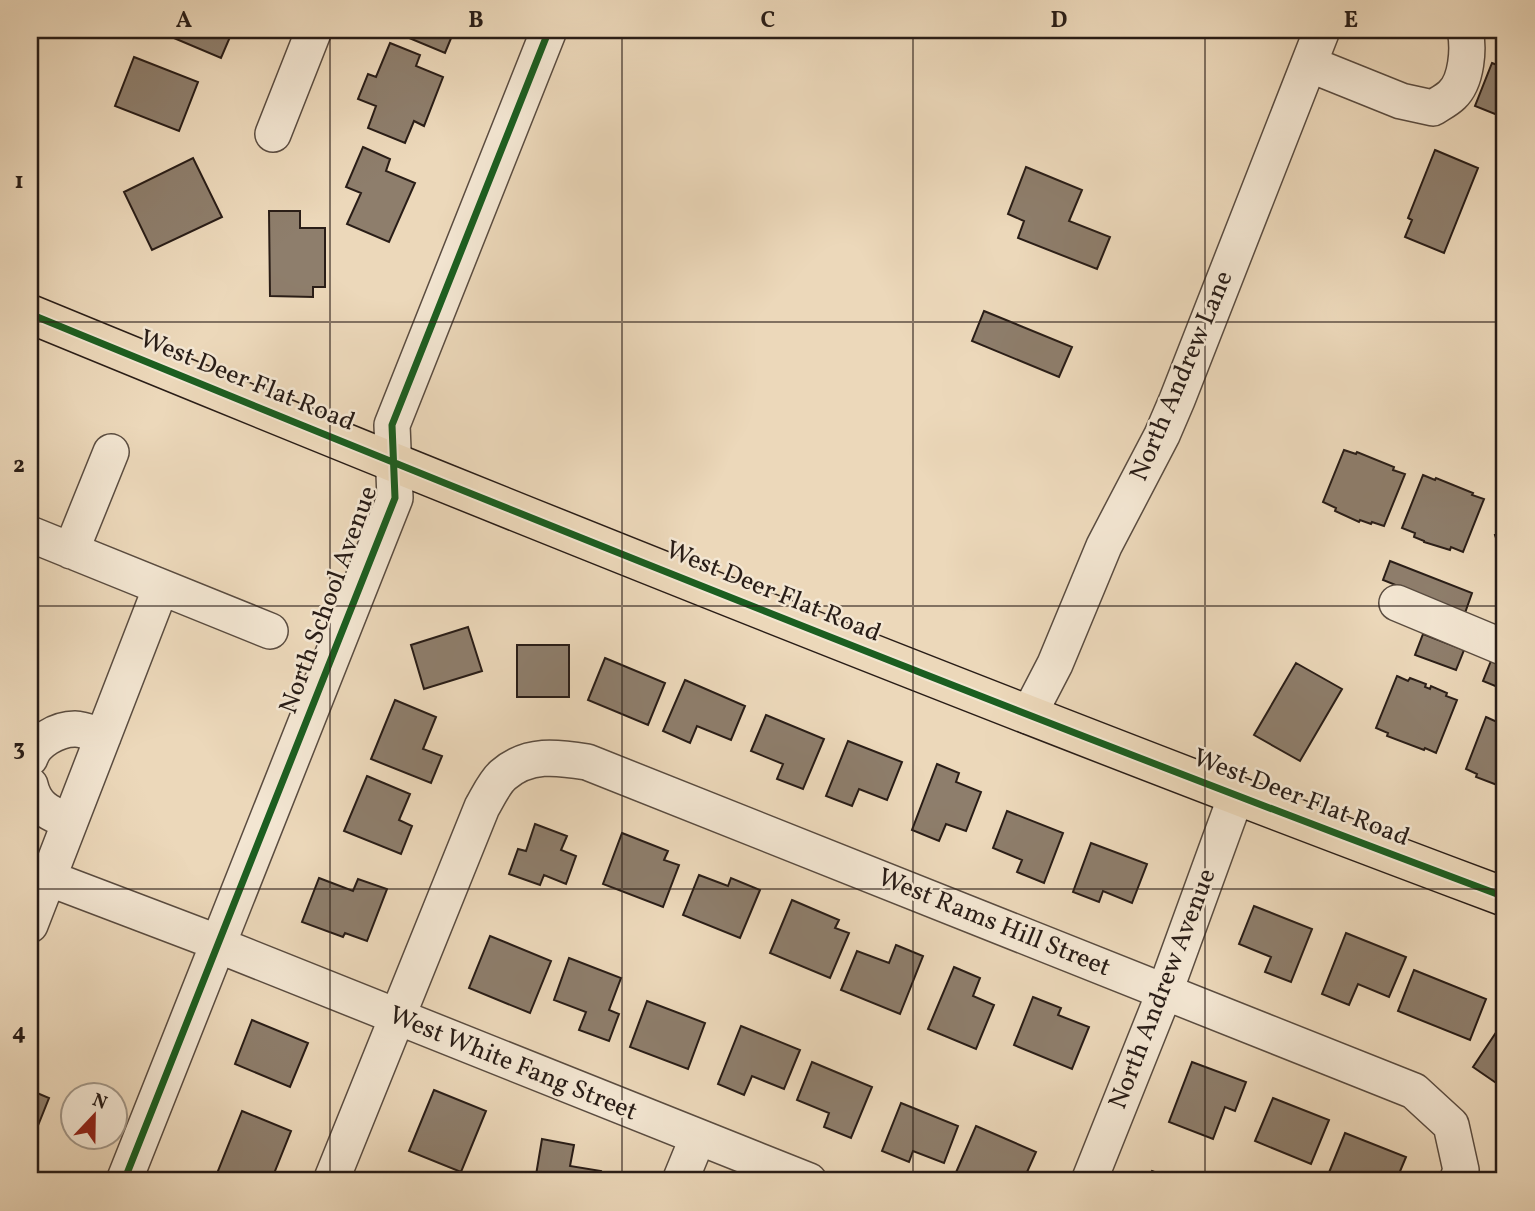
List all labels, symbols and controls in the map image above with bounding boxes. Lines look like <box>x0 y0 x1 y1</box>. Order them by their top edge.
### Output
text: A <box>176 5 192 37</box>
text: B <box>468 5 484 37</box>
text: C <box>761 5 775 37</box>
text: D <box>1051 5 1068 37</box>
text: E <box>1344 5 1358 37</box>
text: 1 <box>14 166 24 198</box>
street label: North Andrew Lane <box>1121 265 1243 487</box>
street label: West Deer Flat Road <box>134 321 360 441</box>
text: 2 <box>13 450 25 482</box>
street label: North School Avenue <box>271 481 387 719</box>
street label: West Deer Flat Road <box>660 532 886 652</box>
text: 3 <box>13 733 25 765</box>
street label: West Deer Flat Road <box>1187 740 1415 856</box>
street label: West Rams Hill Street <box>872 860 1116 986</box>
street label: North Andrew Avenue <box>1101 864 1225 1114</box>
street label: West White Fang Street <box>383 998 643 1130</box>
text: 4 <box>12 1017 26 1049</box>
north arrow <box>60 1082 130 1152</box>
text: N <box>88 1087 111 1117</box>

